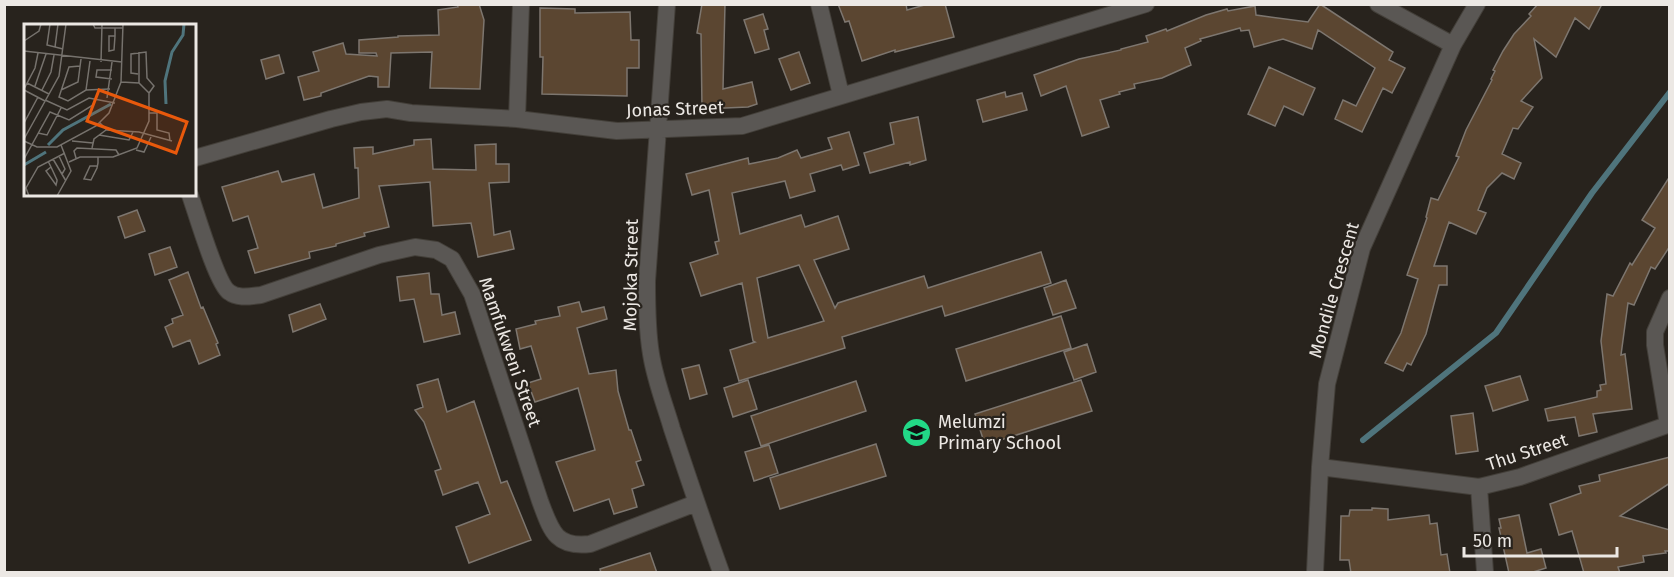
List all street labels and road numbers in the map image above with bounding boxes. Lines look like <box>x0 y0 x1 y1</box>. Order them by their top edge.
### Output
street label: Jonas Street <box>626 96 725 122</box>
street label: Mojoka Street <box>619 218 643 331</box>
street label: Mondile Crescent <box>1304 219 1364 360</box>
street label: Mamfukweni Street <box>474 274 546 430</box>
street label: Thu Street <box>1484 428 1571 475</box>

